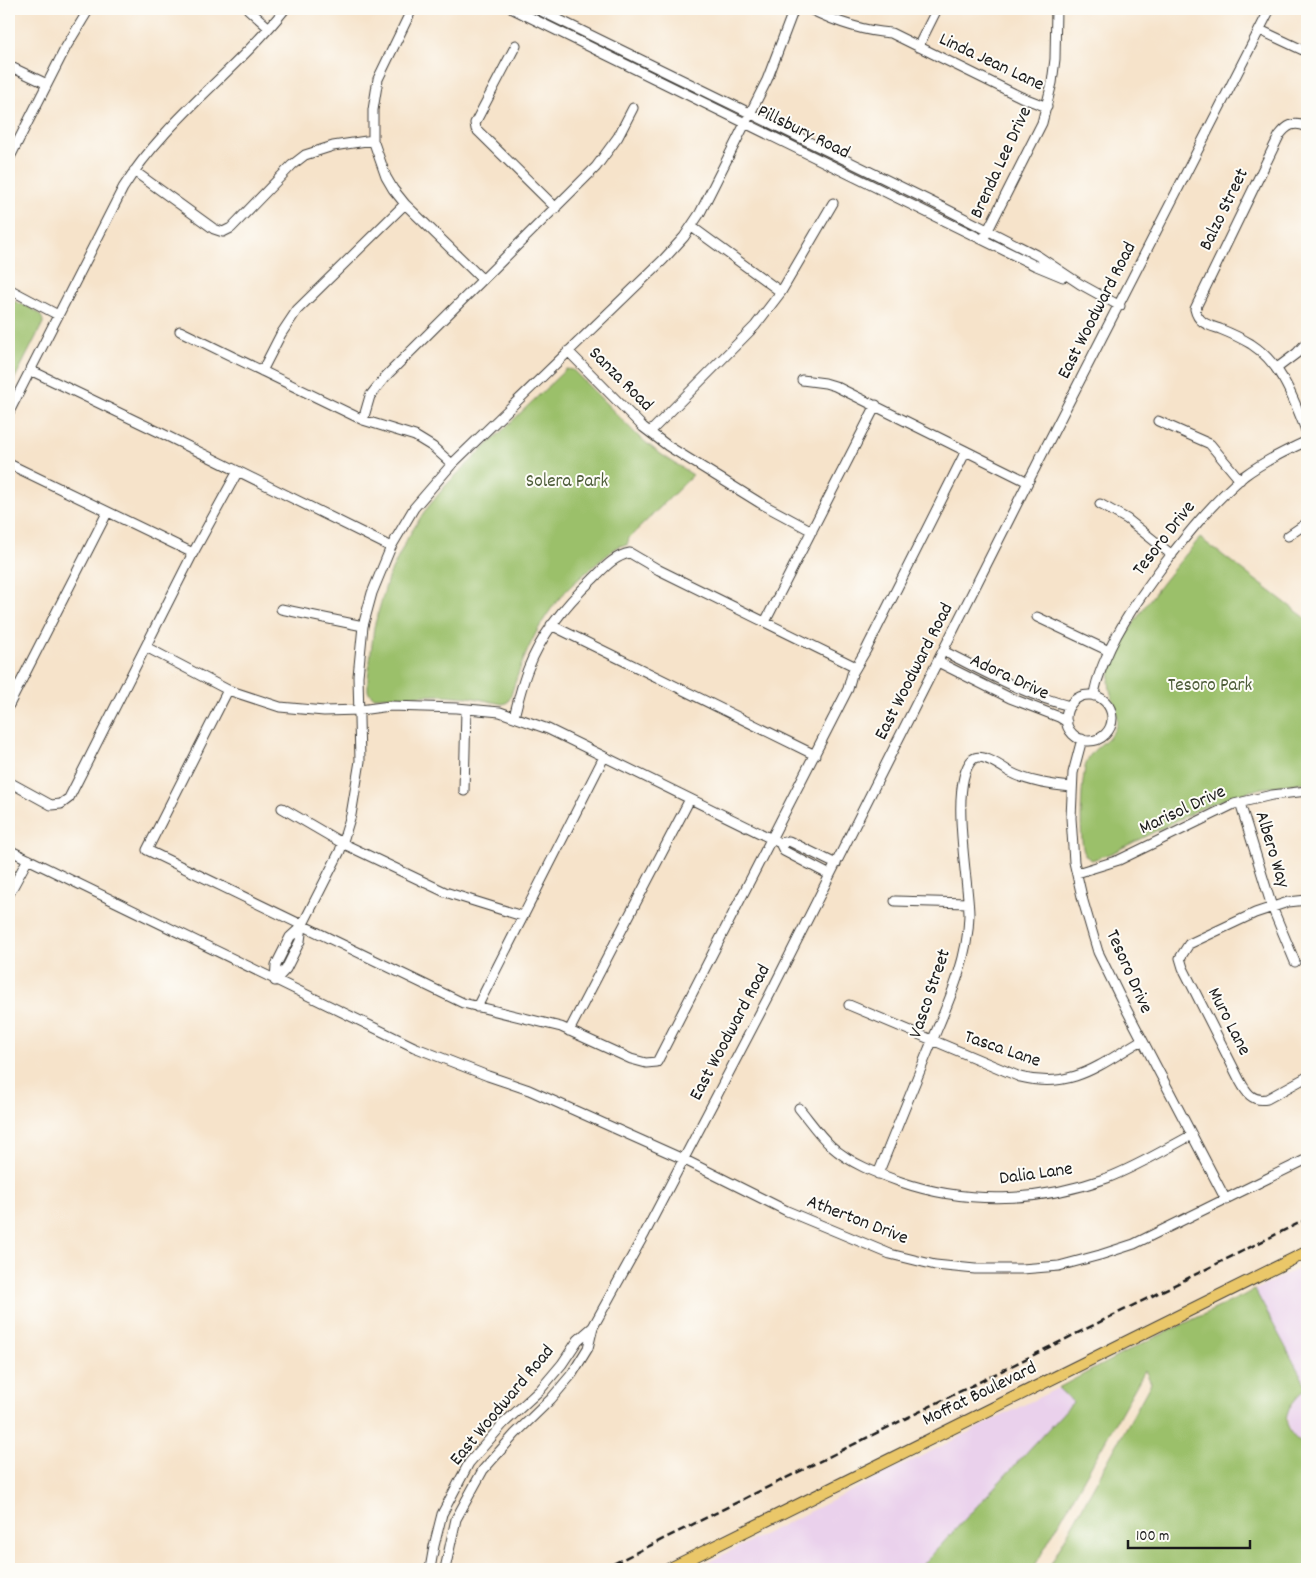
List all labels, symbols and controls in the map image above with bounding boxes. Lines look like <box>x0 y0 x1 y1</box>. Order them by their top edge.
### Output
street label: Linda Jean Lane <box>934 27 1048 99</box>
street label: Pillsbury Road <box>752 99 854 167</box>
street label: Brenda Lee Drive <box>964 103 1040 223</box>
street label: Balzo Street <box>1193 164 1257 256</box>
street label: East Woodward Road <box>1052 238 1144 384</box>
street label: Sanza Road <box>581 341 659 419</box>
park label: Solera Park <box>526 469 608 496</box>
street label: Tesoro Drive <box>1127 496 1203 582</box>
street label: East Woodward Road <box>869 599 961 745</box>
street label: Adora Drive <box>965 648 1053 708</box>
park label: Tesoro Park <box>1168 673 1253 700</box>
street label: Marisol Drive <box>1135 779 1231 843</box>
street label: Albero Way <box>1247 808 1296 892</box>
street label: Tesoro Drive <box>1098 926 1158 1018</box>
street label: Vasco Street <box>903 946 959 1042</box>
street label: East Woodward Road <box>684 960 778 1106</box>
street label: Muro Lane <box>1199 983 1257 1061</box>
street label: Tasca Lane <box>960 1024 1044 1076</box>
street label: Dalia Lane <box>998 1156 1074 1194</box>
street label: Atherton Drive <box>802 1189 912 1253</box>
street label: East Woodward Road <box>444 1340 562 1472</box>
street label: Moffat Boulevard <box>918 1356 1042 1434</box>
scale bar <box>1128 1518 1251 1550</box>
text: 100 m <box>1136 1526 1169 1548</box>

